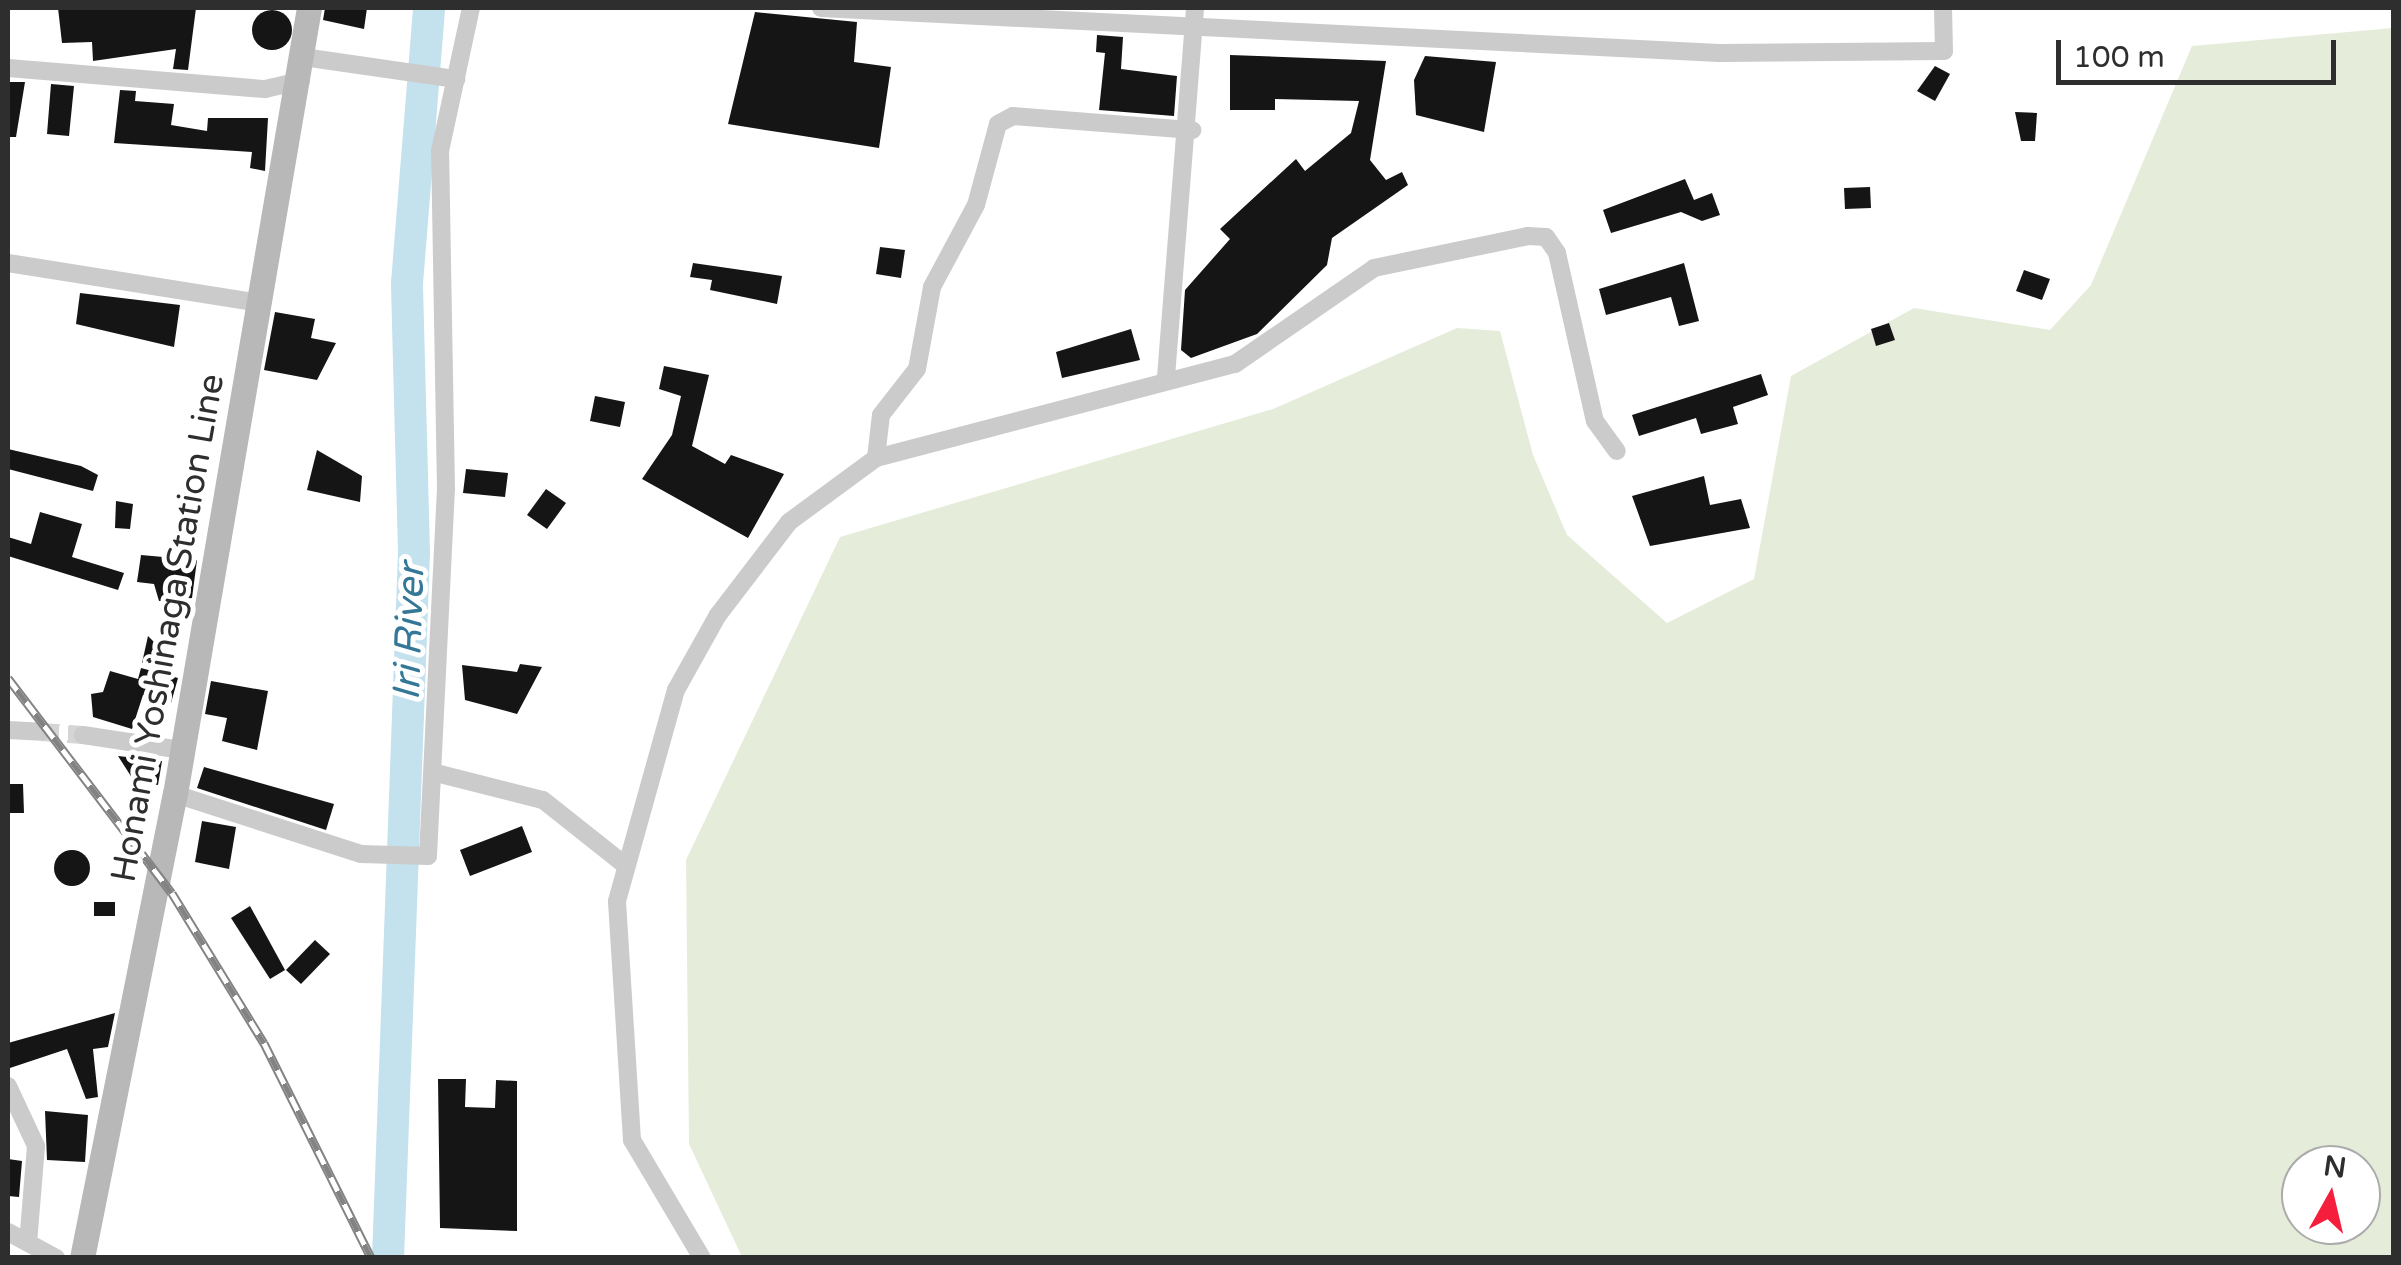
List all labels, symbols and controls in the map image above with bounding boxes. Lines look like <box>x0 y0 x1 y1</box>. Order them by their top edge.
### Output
scale bar <box>2061 20 2341 82</box>
text: 100 m <box>2073 39 2165 76</box>
street label: Honami Yoshinaga Station Line <box>103 371 233 885</box>
water label: Iri River <box>385 563 435 701</box>
north arrow <box>2281 1145 2381 1245</box>
text: N <box>2321 1149 2348 1186</box>

